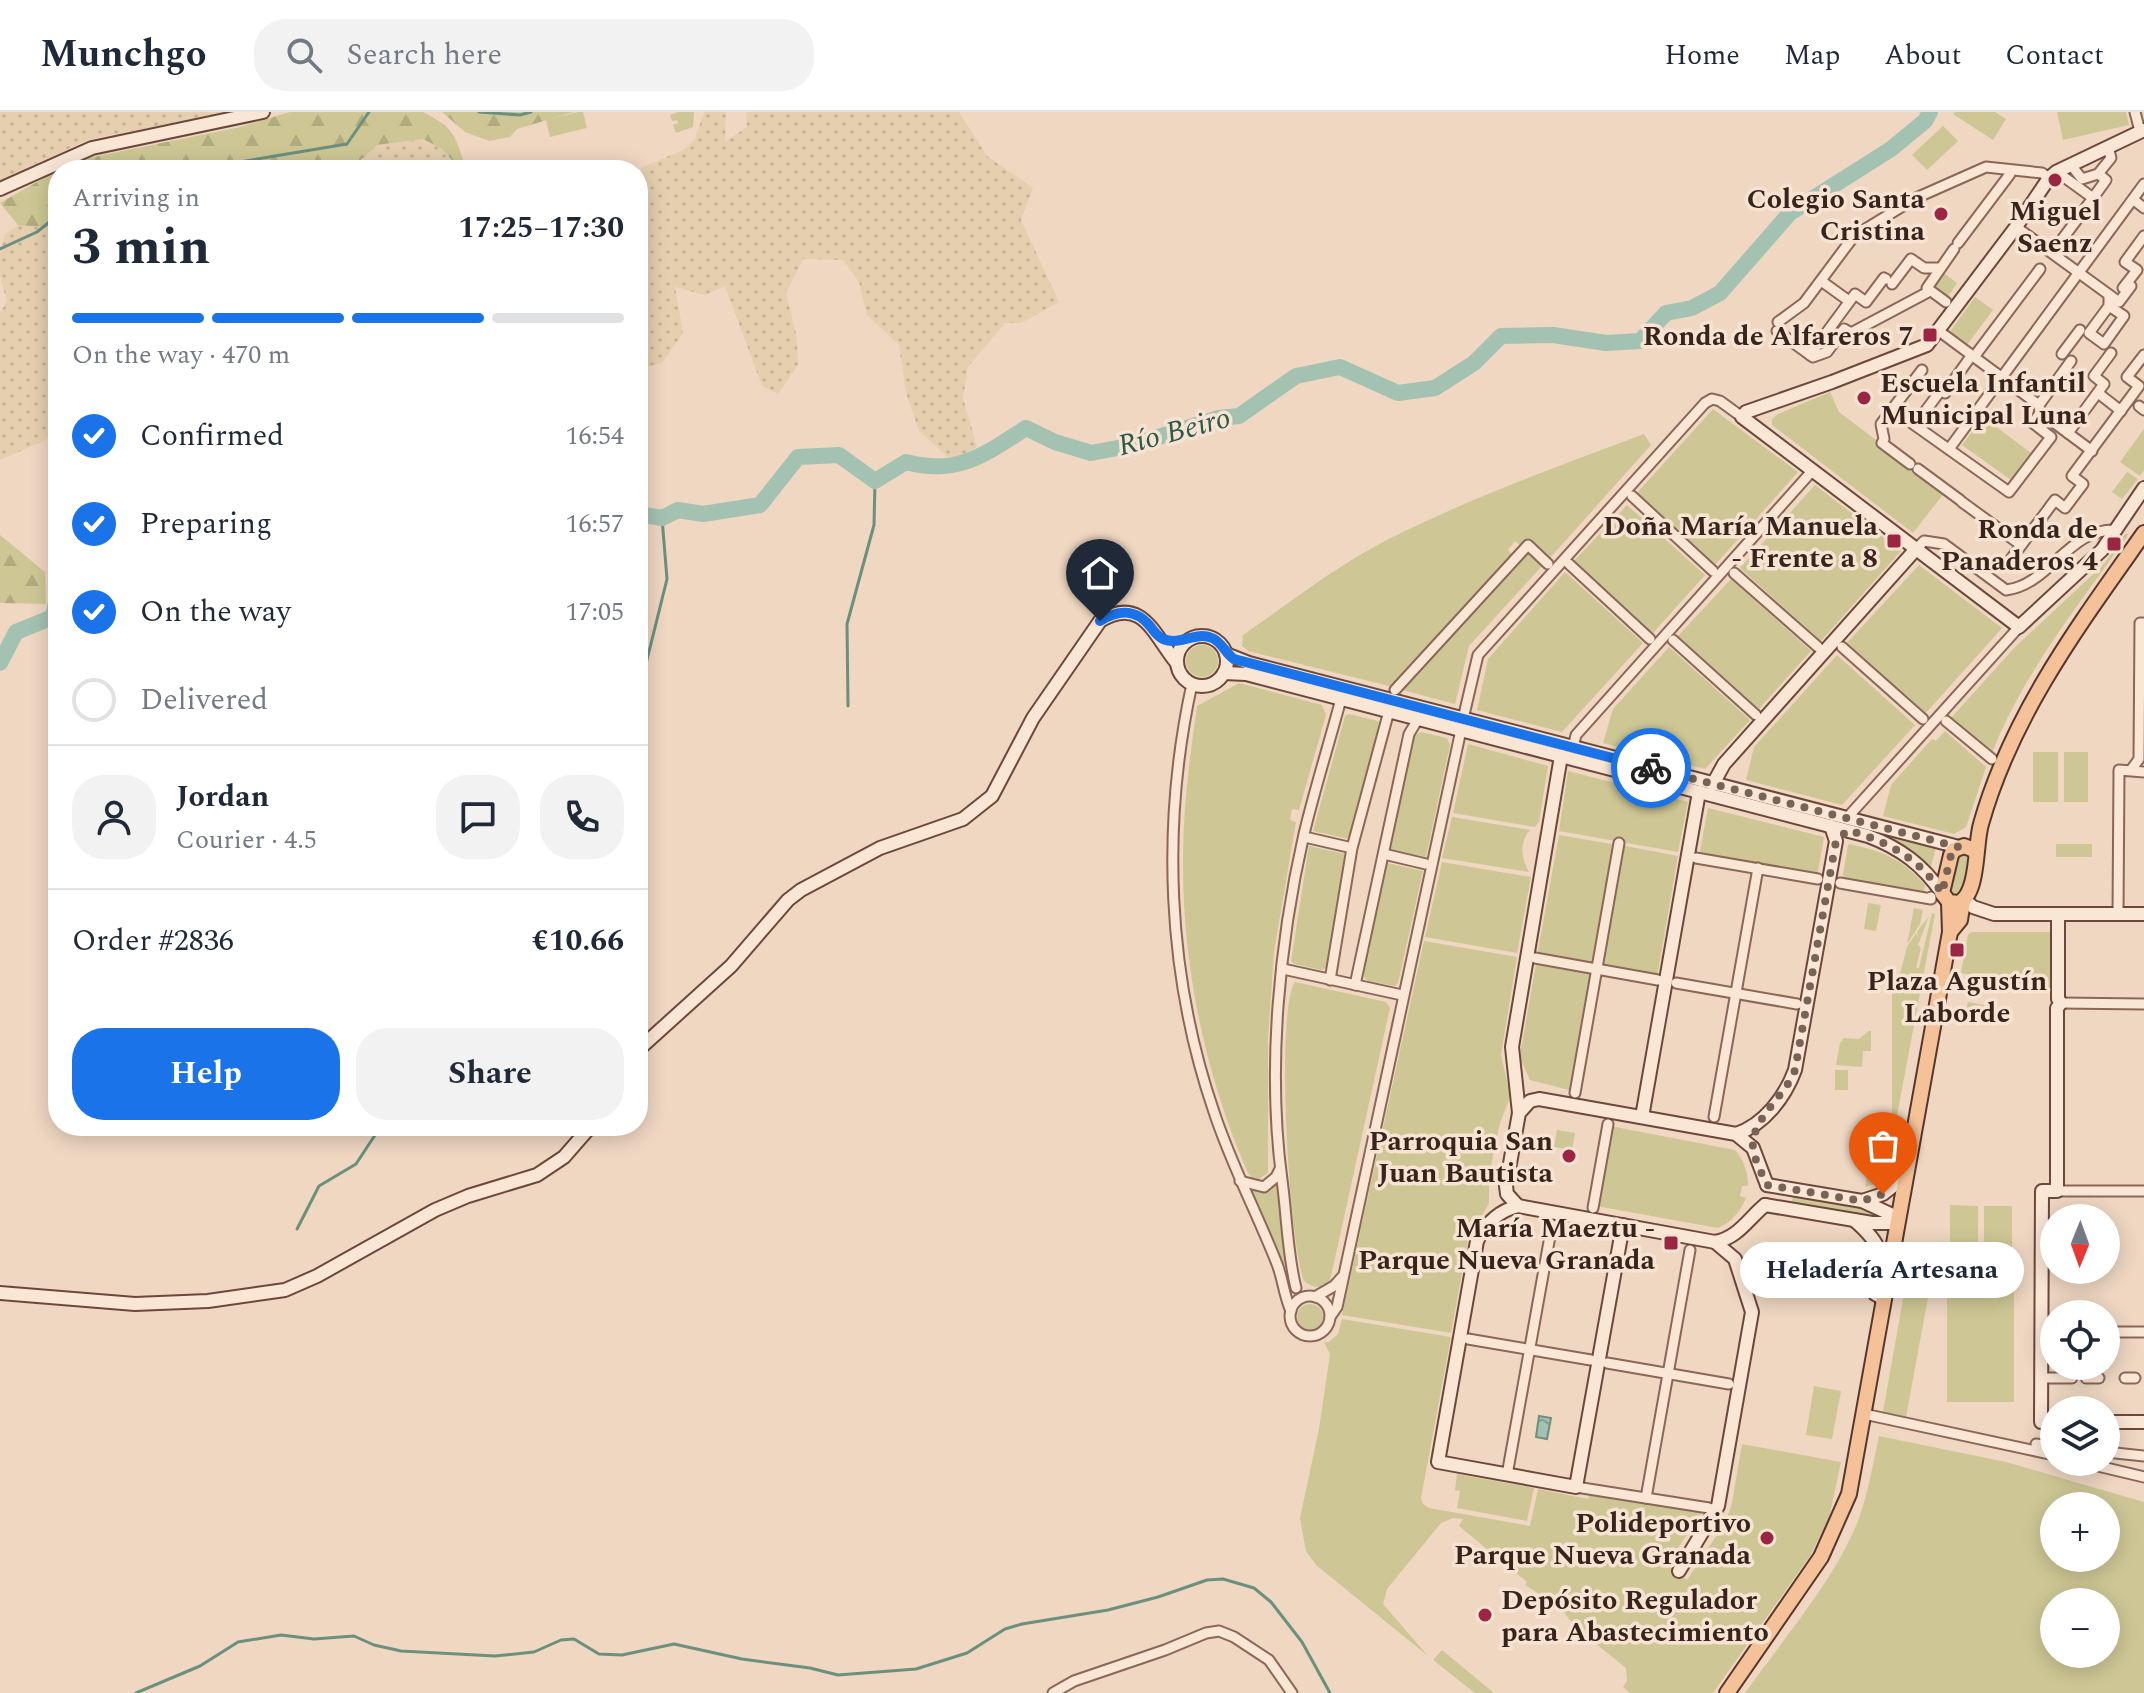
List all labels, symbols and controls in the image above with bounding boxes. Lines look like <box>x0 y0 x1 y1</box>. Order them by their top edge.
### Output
search box <box>254 19 814 91</box>
text: Munchgo <box>40 26 206 84</box>
text: Search here <box>346 32 502 78</box>
icon: search <box>282 33 326 77</box>
text: Home <box>1664 34 1740 77</box>
text: Map <box>1784 34 1840 77</box>
text: About <box>1884 34 1961 77</box>
text: Contact <box>2005 34 2104 77</box>
marker: Miguel Saenz <box>2046 171 2064 189</box>
text: Arriving in <box>72 178 200 218</box>
place label: Colegio Santa Cristina <box>1747 178 1926 253</box>
place label: Miguel Saenz <box>2009 190 2101 265</box>
text: 17:25–17:30 <box>458 205 624 251</box>
marker: Colegio Santa Cristina <box>1932 205 1950 223</box>
text: 3 min <box>72 208 210 287</box>
place label: Ronda de Alfareros 7 <box>1643 315 1914 358</box>
marker: Ronda de Alfareros 7 <box>1921 326 1939 344</box>
text: On the way · 470 m <box>72 335 290 375</box>
place label: Escuela Infantil Municipal Luna <box>1880 362 2088 437</box>
marker: Escuela Infantil Municipal Luna <box>1855 389 1873 407</box>
water label: Río Beiro <box>1113 395 1236 469</box>
text: Confirmed <box>140 413 284 459</box>
icon: check <box>72 414 116 458</box>
text: 16:54 <box>565 416 624 456</box>
text: Preparing <box>140 501 272 547</box>
icon: check <box>72 502 116 546</box>
text: 16:57 <box>565 504 624 544</box>
place label: Doña María Manuela - Frente a 8 <box>1603 505 1879 580</box>
place label: Ronda de Panaderos 4 <box>1941 508 2098 583</box>
marker: Doña María Manuela - Frente a 8 <box>1885 532 1903 550</box>
marker: Ronda de Panaderos 4 <box>2105 535 2123 553</box>
pin <box>1066 539 1134 621</box>
icon: home <box>1078 551 1122 595</box>
text: On the way <box>140 589 291 635</box>
icon: check <box>72 590 116 634</box>
text: 17:05 <box>565 592 624 632</box>
text: Delivered <box>140 677 268 723</box>
courier <box>1611 728 1691 808</box>
icon: bike <box>1629 746 1673 790</box>
text: Jordan <box>176 774 269 820</box>
button: person <box>72 775 156 859</box>
button: chat <box>436 775 520 859</box>
button: phone <box>540 775 624 859</box>
text: Courier · 4.5 <box>176 820 317 860</box>
text: Order #2836 <box>72 918 234 964</box>
text: €10.66 <box>532 918 624 964</box>
marker: Plaza Agustín Laborde <box>1948 941 1966 959</box>
place label: Plaza Agustín Laborde <box>1867 960 2047 1035</box>
button: Help <box>72 1028 340 1120</box>
button: Share <box>356 1028 624 1120</box>
pin <box>1849 1112 1917 1194</box>
place label: Parroquia San Juan Bautista <box>1369 1120 1554 1195</box>
icon: bag <box>1861 1124 1905 1168</box>
marker: Parroquia San Juan Bautista <box>1560 1147 1578 1165</box>
north arrow <box>2040 1204 2120 1284</box>
map controls <box>2040 1204 2120 1668</box>
place label: María Maeztu - Parque Nueva Granada <box>1358 1207 1656 1282</box>
marker: María Maeztu - Parque Nueva Granada <box>1662 1234 1680 1252</box>
callout: Heladería Artesana <box>1741 1242 2025 1298</box>
text: Heladería Artesana <box>1766 1250 1998 1290</box>
button: locate <box>2040 1300 2120 1380</box>
button: layers <box>2040 1396 2120 1476</box>
button: + <box>2040 1492 2120 1572</box>
place label: Polideportivo Parque Nueva Granada <box>1454 1502 1752 1577</box>
marker: Polideportivo Parque Nueva Granada <box>1758 1529 1776 1547</box>
place label: Depósito Regulador para Abastecimiento <box>1501 1579 1769 1654</box>
button: − <box>2040 1588 2120 1668</box>
marker: Depósito Regulador para Abastecimiento <box>1476 1606 1494 1624</box>

